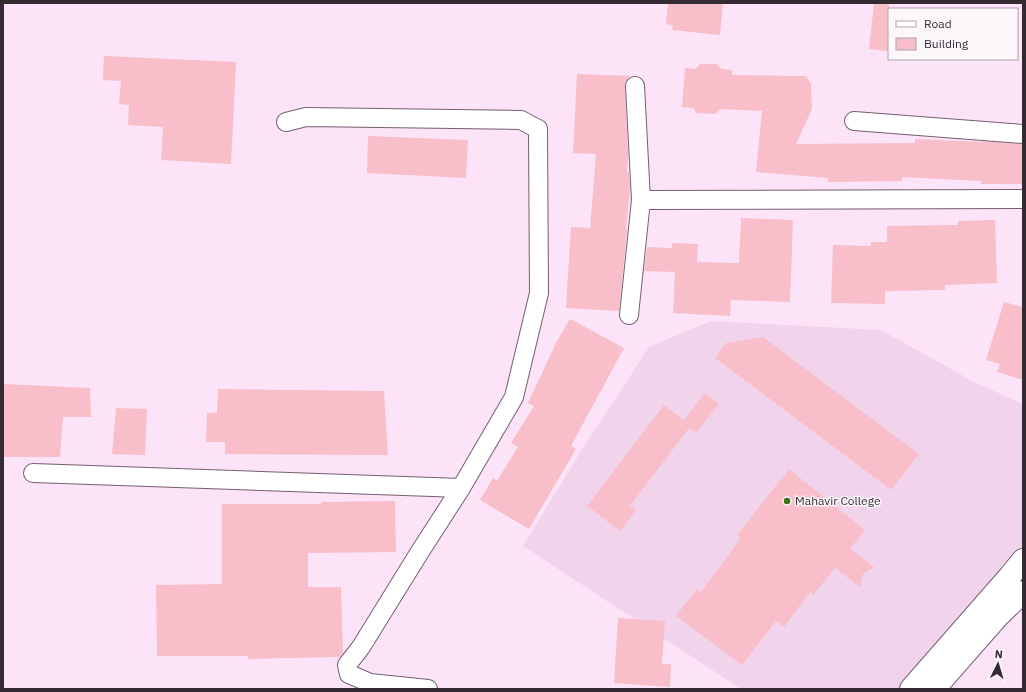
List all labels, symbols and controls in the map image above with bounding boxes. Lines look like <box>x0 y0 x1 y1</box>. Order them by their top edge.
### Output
legend <box>888 8 1018 60</box>
text: Road <box>924 16 952 31</box>
text: Building <box>924 36 969 51</box>
place label: Mahavir College <box>795 493 881 508</box>
marker: Mahavir College <box>782 496 792 506</box>
north arrow <box>978 644 1018 684</box>
text: N <box>994 647 1003 661</box>

